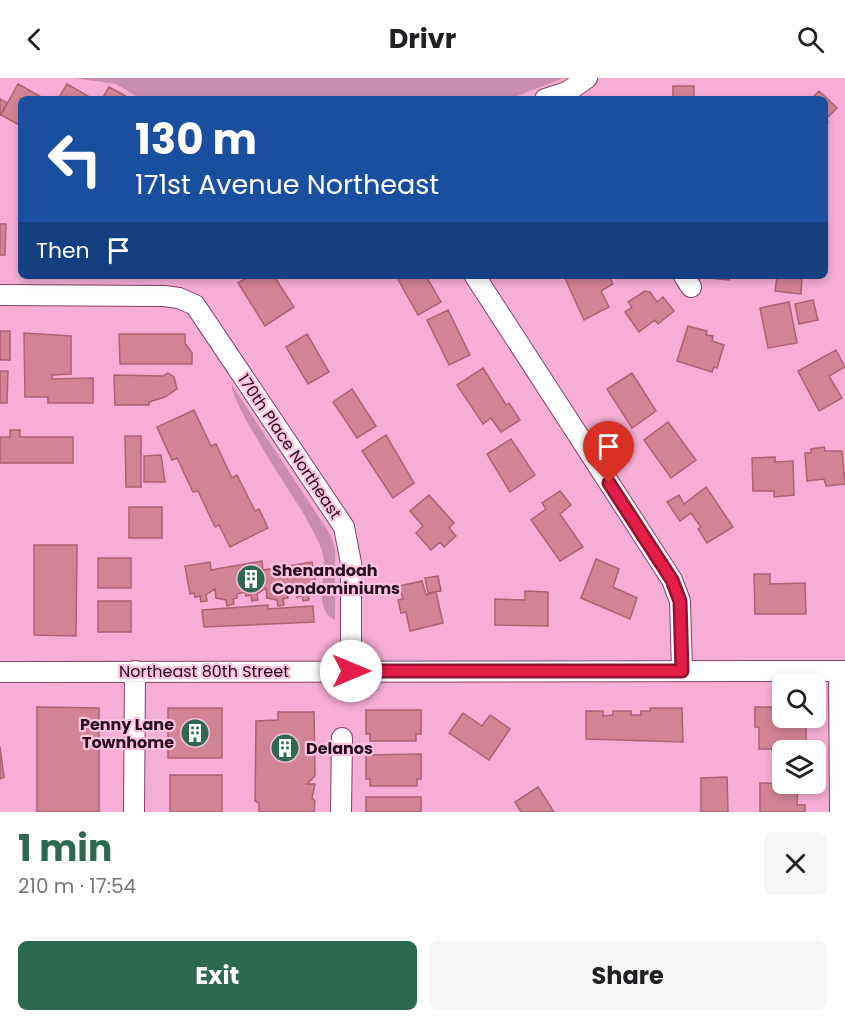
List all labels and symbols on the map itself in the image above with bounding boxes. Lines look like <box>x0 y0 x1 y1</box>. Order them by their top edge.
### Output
street label: 170th Place Northeast <box>232 369 347 524</box>
pin <box>583 421 634 483</box>
place label: Shenandoah Condominiums <box>272 559 400 600</box>
building icon: Shenandoah Condominiums <box>235 563 267 595</box>
position arrow <box>319 639 383 703</box>
street label: Northeast 80th Street <box>119 660 289 683</box>
place label: Penny Lane Townhome <box>80 713 174 754</box>
building icon: Penny Lane Townhome <box>179 717 211 749</box>
building icon: Delanos <box>269 732 301 764</box>
place label: Delanos <box>306 737 373 760</box>

